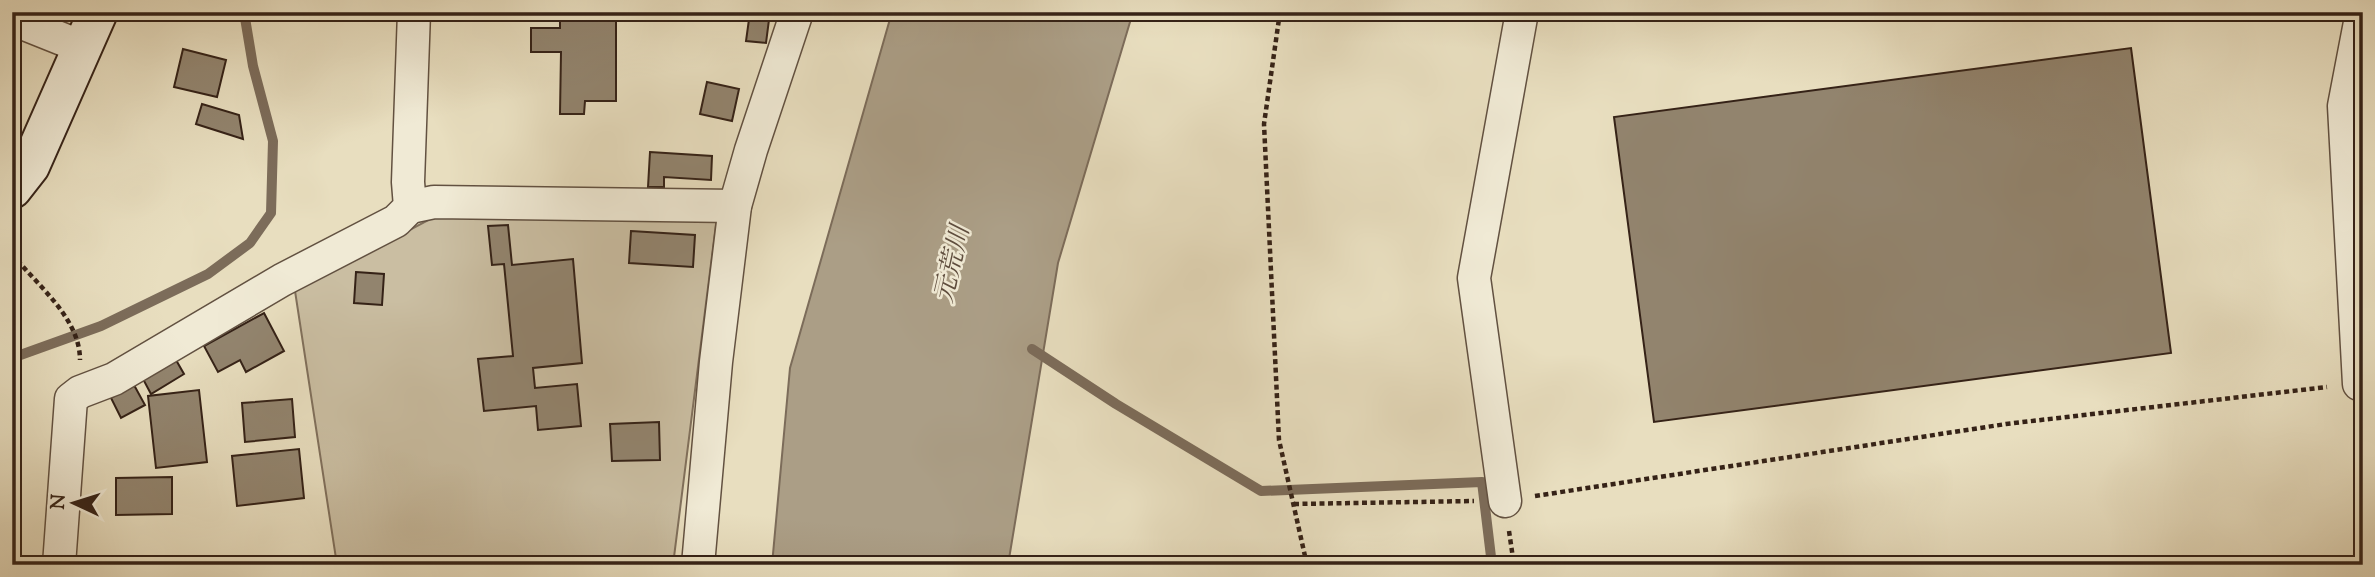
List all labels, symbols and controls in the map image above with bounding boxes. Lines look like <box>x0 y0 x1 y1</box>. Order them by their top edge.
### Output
water label: 元荒川 <box>927 219 981 307</box>
north arrow <box>38 468 108 538</box>
text: N <box>46 493 74 510</box>

